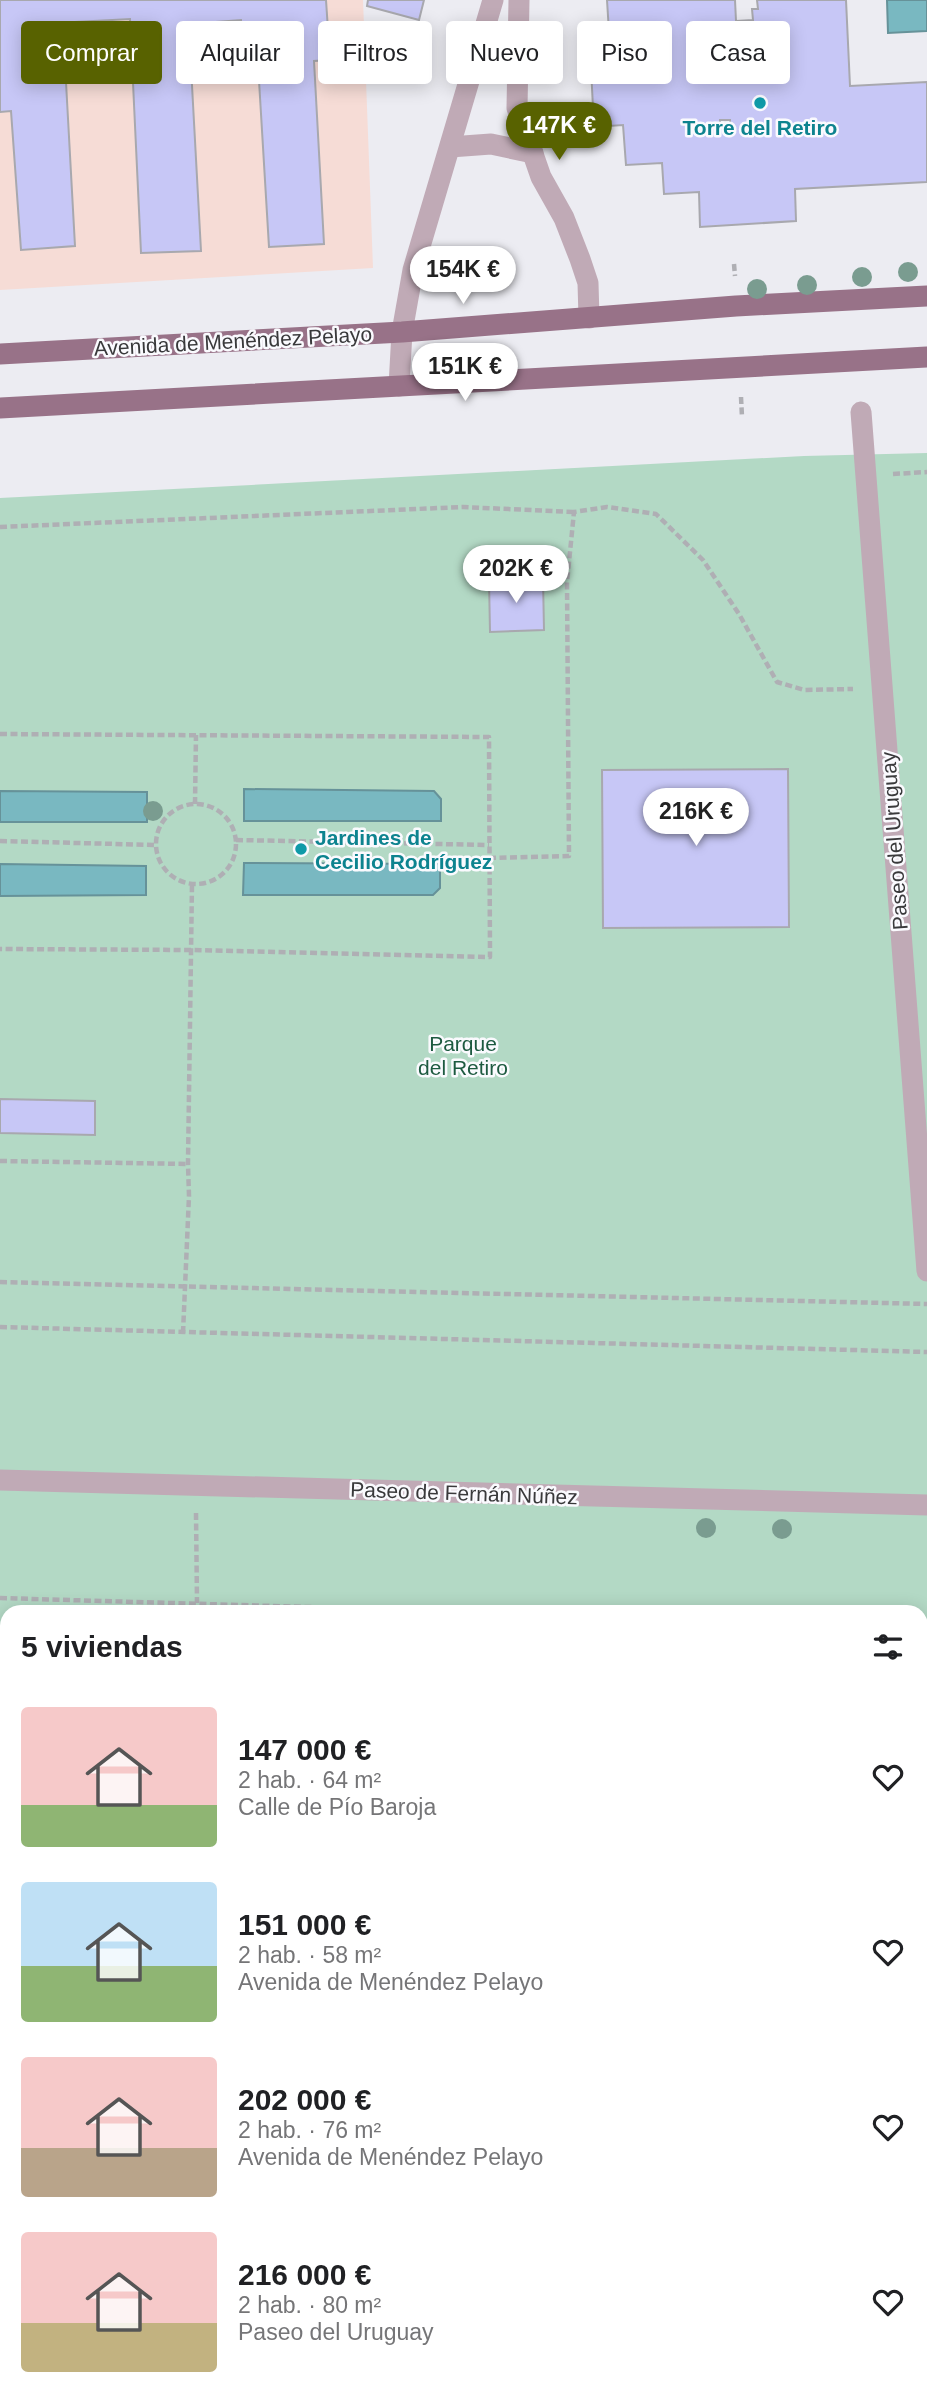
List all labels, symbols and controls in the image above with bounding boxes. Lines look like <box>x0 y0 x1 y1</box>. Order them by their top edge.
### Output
chip: Comprar <box>21 21 162 84</box>
chip: Alquilar <box>176 21 304 84</box>
chip: Filtros <box>318 21 432 84</box>
chip: Nuevo <box>446 21 563 84</box>
chip: Piso <box>577 21 672 84</box>
chip: Casa <box>686 21 790 84</box>
marker: Torre del Retiro <box>752 95 768 111</box>
pin: 147K € <box>502 102 616 162</box>
text: 147K € <box>522 112 596 138</box>
place label: Torre del Retiro <box>683 116 837 139</box>
pin: 154K € <box>406 246 520 306</box>
text: 154K € <box>426 256 500 282</box>
street label: Avenida de Menéndez Pelayo <box>93 322 373 360</box>
pin: 151K € <box>408 344 522 403</box>
text: 151K € <box>428 353 502 379</box>
pin: 202K € <box>459 546 573 605</box>
text: 202K € <box>479 555 553 581</box>
street label: Paseo del Uruguay <box>876 751 912 931</box>
pin: 216K € <box>639 788 753 848</box>
text: 216K € <box>659 798 733 824</box>
place label: Jardines de Cecilio Rodríguez <box>315 826 492 873</box>
marker: Jardines de Cecilio Rodríguez <box>293 841 309 857</box>
park label: Parque del Retiro <box>418 1032 508 1079</box>
street label: Paseo de Fernán Núñez <box>350 1478 578 1508</box>
icon: filters <box>869 1628 907 1666</box>
text: 5 viviendas <box>21 1630 183 1663</box>
text: 147 000 € <box>238 1733 371 1766</box>
icon: home <box>77 1735 161 1819</box>
icon: heart <box>869 1758 907 1796</box>
text: 2 hab. · 64 m² <box>238 1767 381 1793</box>
text: Calle de Pío Baroja <box>238 1794 436 1820</box>
text: 151 000 € <box>238 1908 371 1941</box>
icon: home <box>77 1910 161 1994</box>
icon: heart <box>869 1933 907 1971</box>
text: 2 hab. · 58 m² <box>238 1942 381 1968</box>
text: Avenida de Menéndez Pelayo <box>238 1969 543 1995</box>
text: 202 000 € <box>238 2083 371 2116</box>
icon: home <box>77 2085 161 2169</box>
icon: heart <box>869 2108 907 2146</box>
text: 2 hab. · 76 m² <box>238 2117 381 2143</box>
text: Avenida de Menéndez Pelayo <box>238 2144 543 2170</box>
text: 216 000 € <box>238 2258 371 2291</box>
icon: home <box>77 2260 161 2344</box>
icon: heart <box>869 2283 907 2321</box>
text: 2 hab. · 80 m² <box>238 2292 381 2318</box>
text: Paseo del Uruguay <box>238 2319 434 2345</box>

